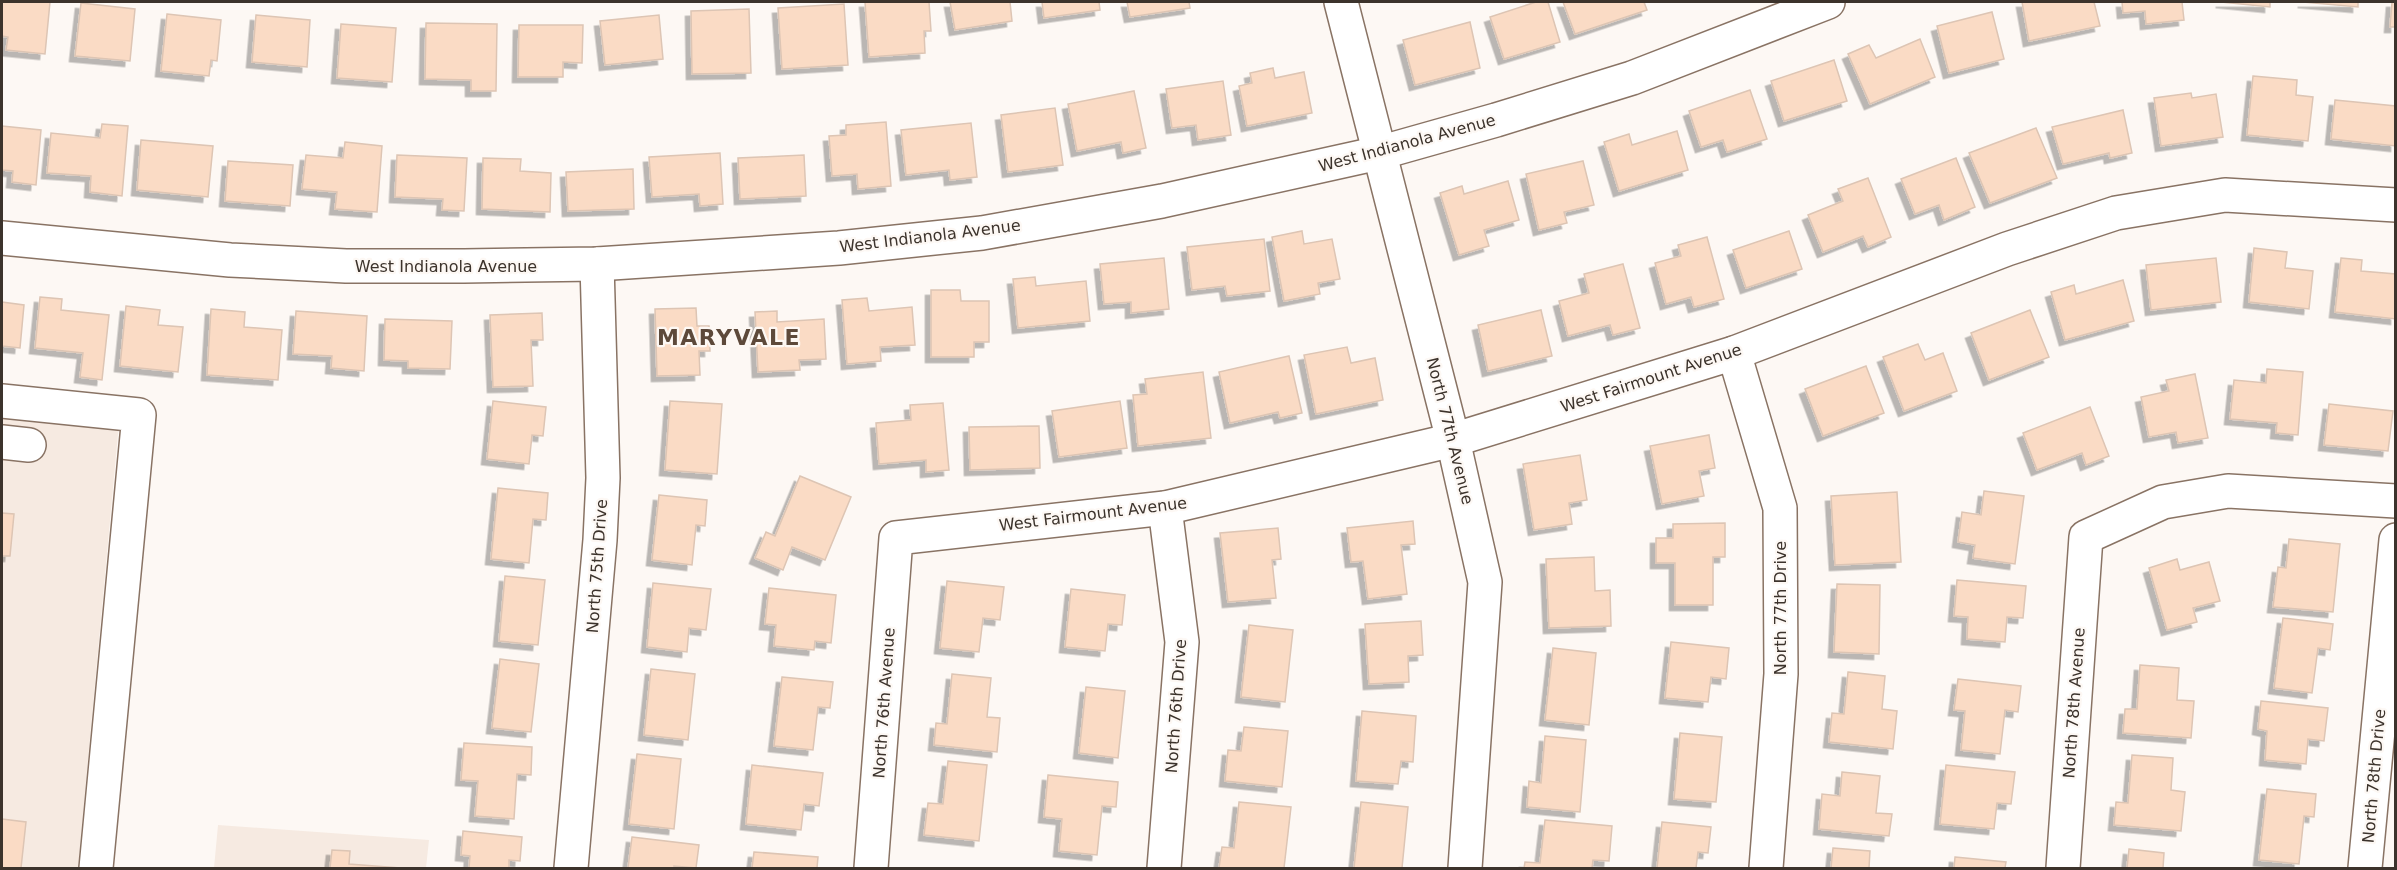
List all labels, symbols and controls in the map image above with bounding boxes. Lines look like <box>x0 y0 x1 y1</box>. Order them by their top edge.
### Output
street label: West Indianola Avenue <box>1316 110 1498 176</box>
street label: West Indianola Avenue <box>838 215 1022 257</box>
street label: West Indianola Avenue <box>355 257 537 276</box>
district label: MARYVALE <box>657 325 801 350</box>
street label: West Fairmount Avenue <box>1558 340 1744 416</box>
street label: North 77th Avenue <box>1423 355 1477 507</box>
street label: West Fairmount Avenue <box>998 493 1188 535</box>
street label: North 75th Drive <box>583 498 611 634</box>
street label: North 77th Drive <box>1771 541 1790 675</box>
street label: North 76th Avenue <box>869 627 899 779</box>
street label: North 78th Avenue <box>2059 627 2089 779</box>
street label: North 76th Drive <box>1162 638 1190 774</box>
street label: North 78th Drive <box>2359 708 2389 844</box>

